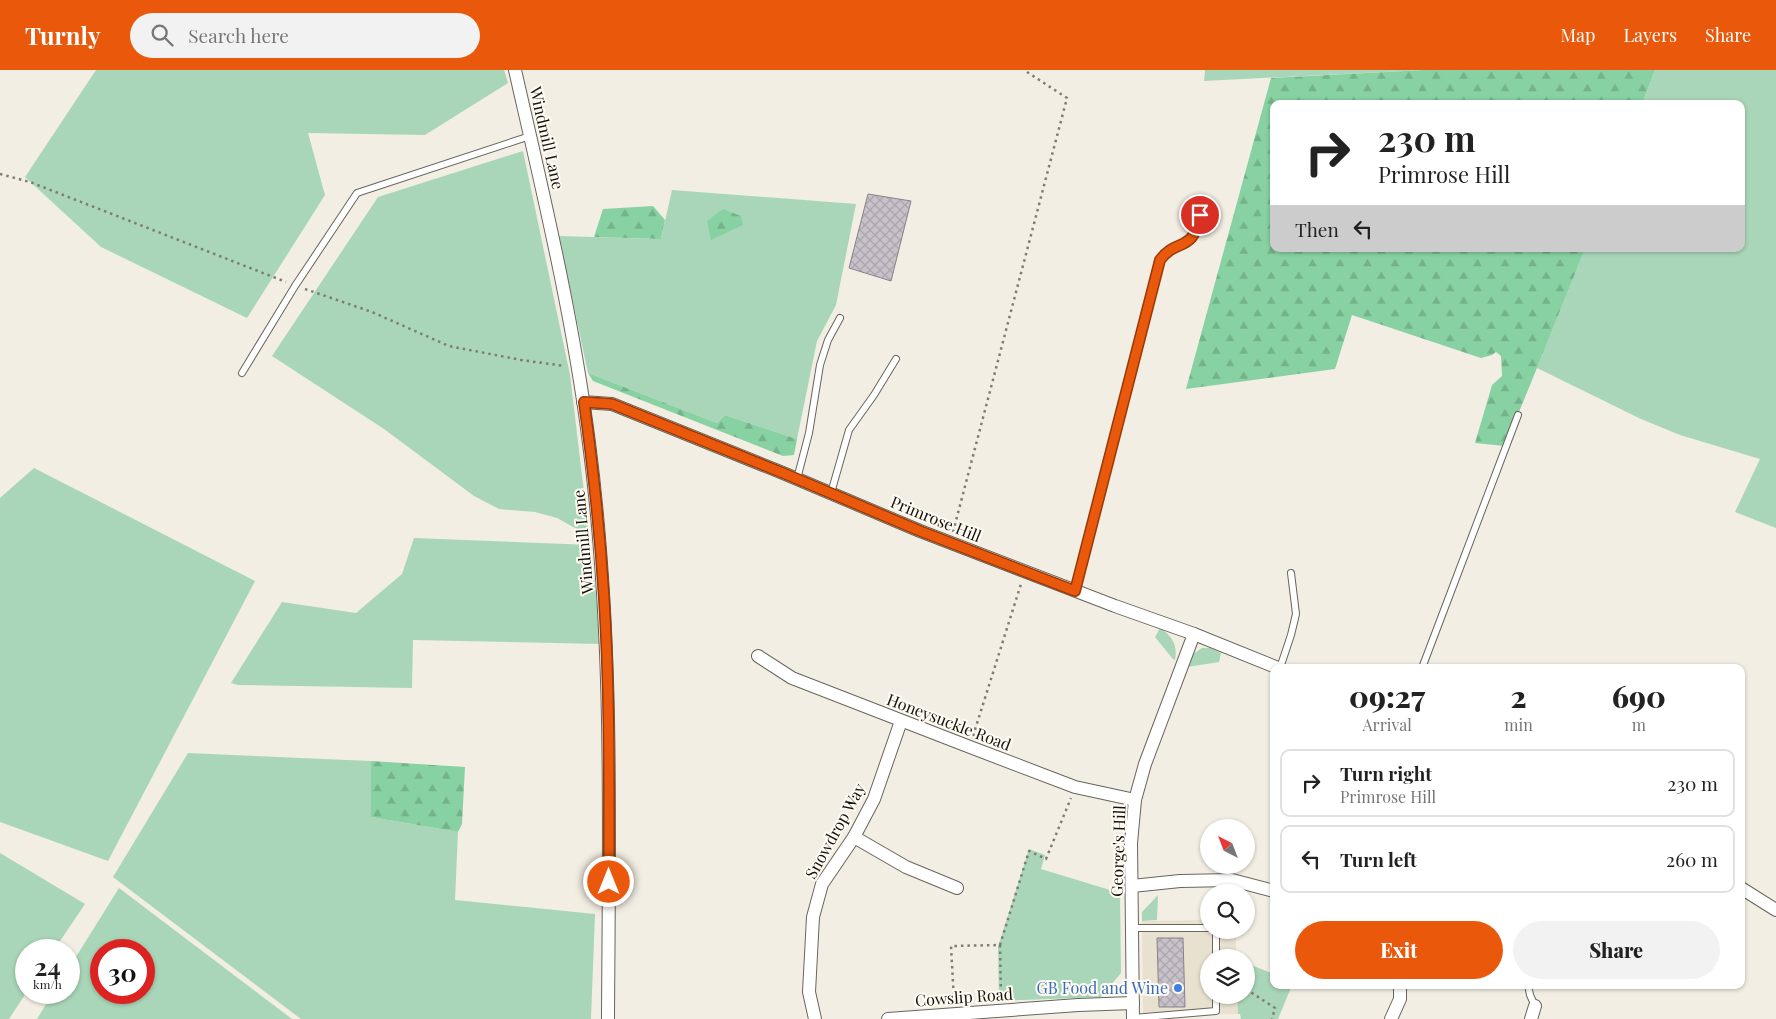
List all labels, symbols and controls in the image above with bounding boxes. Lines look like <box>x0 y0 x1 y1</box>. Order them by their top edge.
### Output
search box <box>130 13 480 58</box>
text: Turnly <box>25 19 100 51</box>
icon: search <box>148 21 176 49</box>
text: Search here <box>188 22 289 48</box>
text: Map <box>1560 23 1595 47</box>
text: Layers <box>1623 23 1677 47</box>
text: Share <box>1705 23 1751 47</box>
street label: Windmill Lane <box>525 84 569 191</box>
text: 230 m <box>1378 114 1476 161</box>
icon: right <box>1295 120 1360 185</box>
text: Primrose Hill <box>1378 159 1510 189</box>
pin <box>1179 194 1221 236</box>
icon: arrive <box>1186 201 1214 229</box>
icon: left <box>1349 215 1377 243</box>
text: Then <box>1295 216 1339 242</box>
street label: Windmill Lane <box>567 489 598 596</box>
street label: Primrose Hill <box>888 491 985 546</box>
text: 09:27 <box>1349 676 1425 716</box>
text: 2 <box>1510 676 1527 716</box>
text: 690 <box>1612 676 1666 716</box>
street label: Honeysuckle Road <box>884 688 1014 755</box>
text: Arrival <box>1362 714 1412 735</box>
text: min <box>1504 714 1533 735</box>
text: m <box>1632 714 1646 735</box>
text: Turn right <box>1340 760 1432 786</box>
icon: right <box>1297 769 1325 797</box>
text: 230 m <box>1667 770 1718 796</box>
street label: Snowdrop Way <box>800 779 870 882</box>
text: Primrose Hill <box>1340 786 1436 807</box>
street label: George's Hill <box>1105 804 1130 897</box>
north arrow <box>1200 819 1255 874</box>
map controls <box>1200 819 1255 1004</box>
icon: left <box>1297 845 1325 873</box>
text: Turn left <box>1340 846 1417 872</box>
text: 260 m <box>1666 846 1718 872</box>
position arrow <box>582 855 634 907</box>
button: search <box>1200 884 1255 939</box>
button: Exit <box>1295 921 1503 979</box>
button: Share <box>1513 921 1720 979</box>
speed limit sign: 30 <box>90 939 155 1004</box>
text: 24 <box>34 949 61 982</box>
button: layers <box>1200 949 1255 1004</box>
text: km/h <box>33 976 62 992</box>
place label: GB Food and Wine <box>1037 977 1168 998</box>
marker: GB Food and Wine <box>1172 982 1184 994</box>
street label: Cowslip Road <box>914 983 1014 1010</box>

